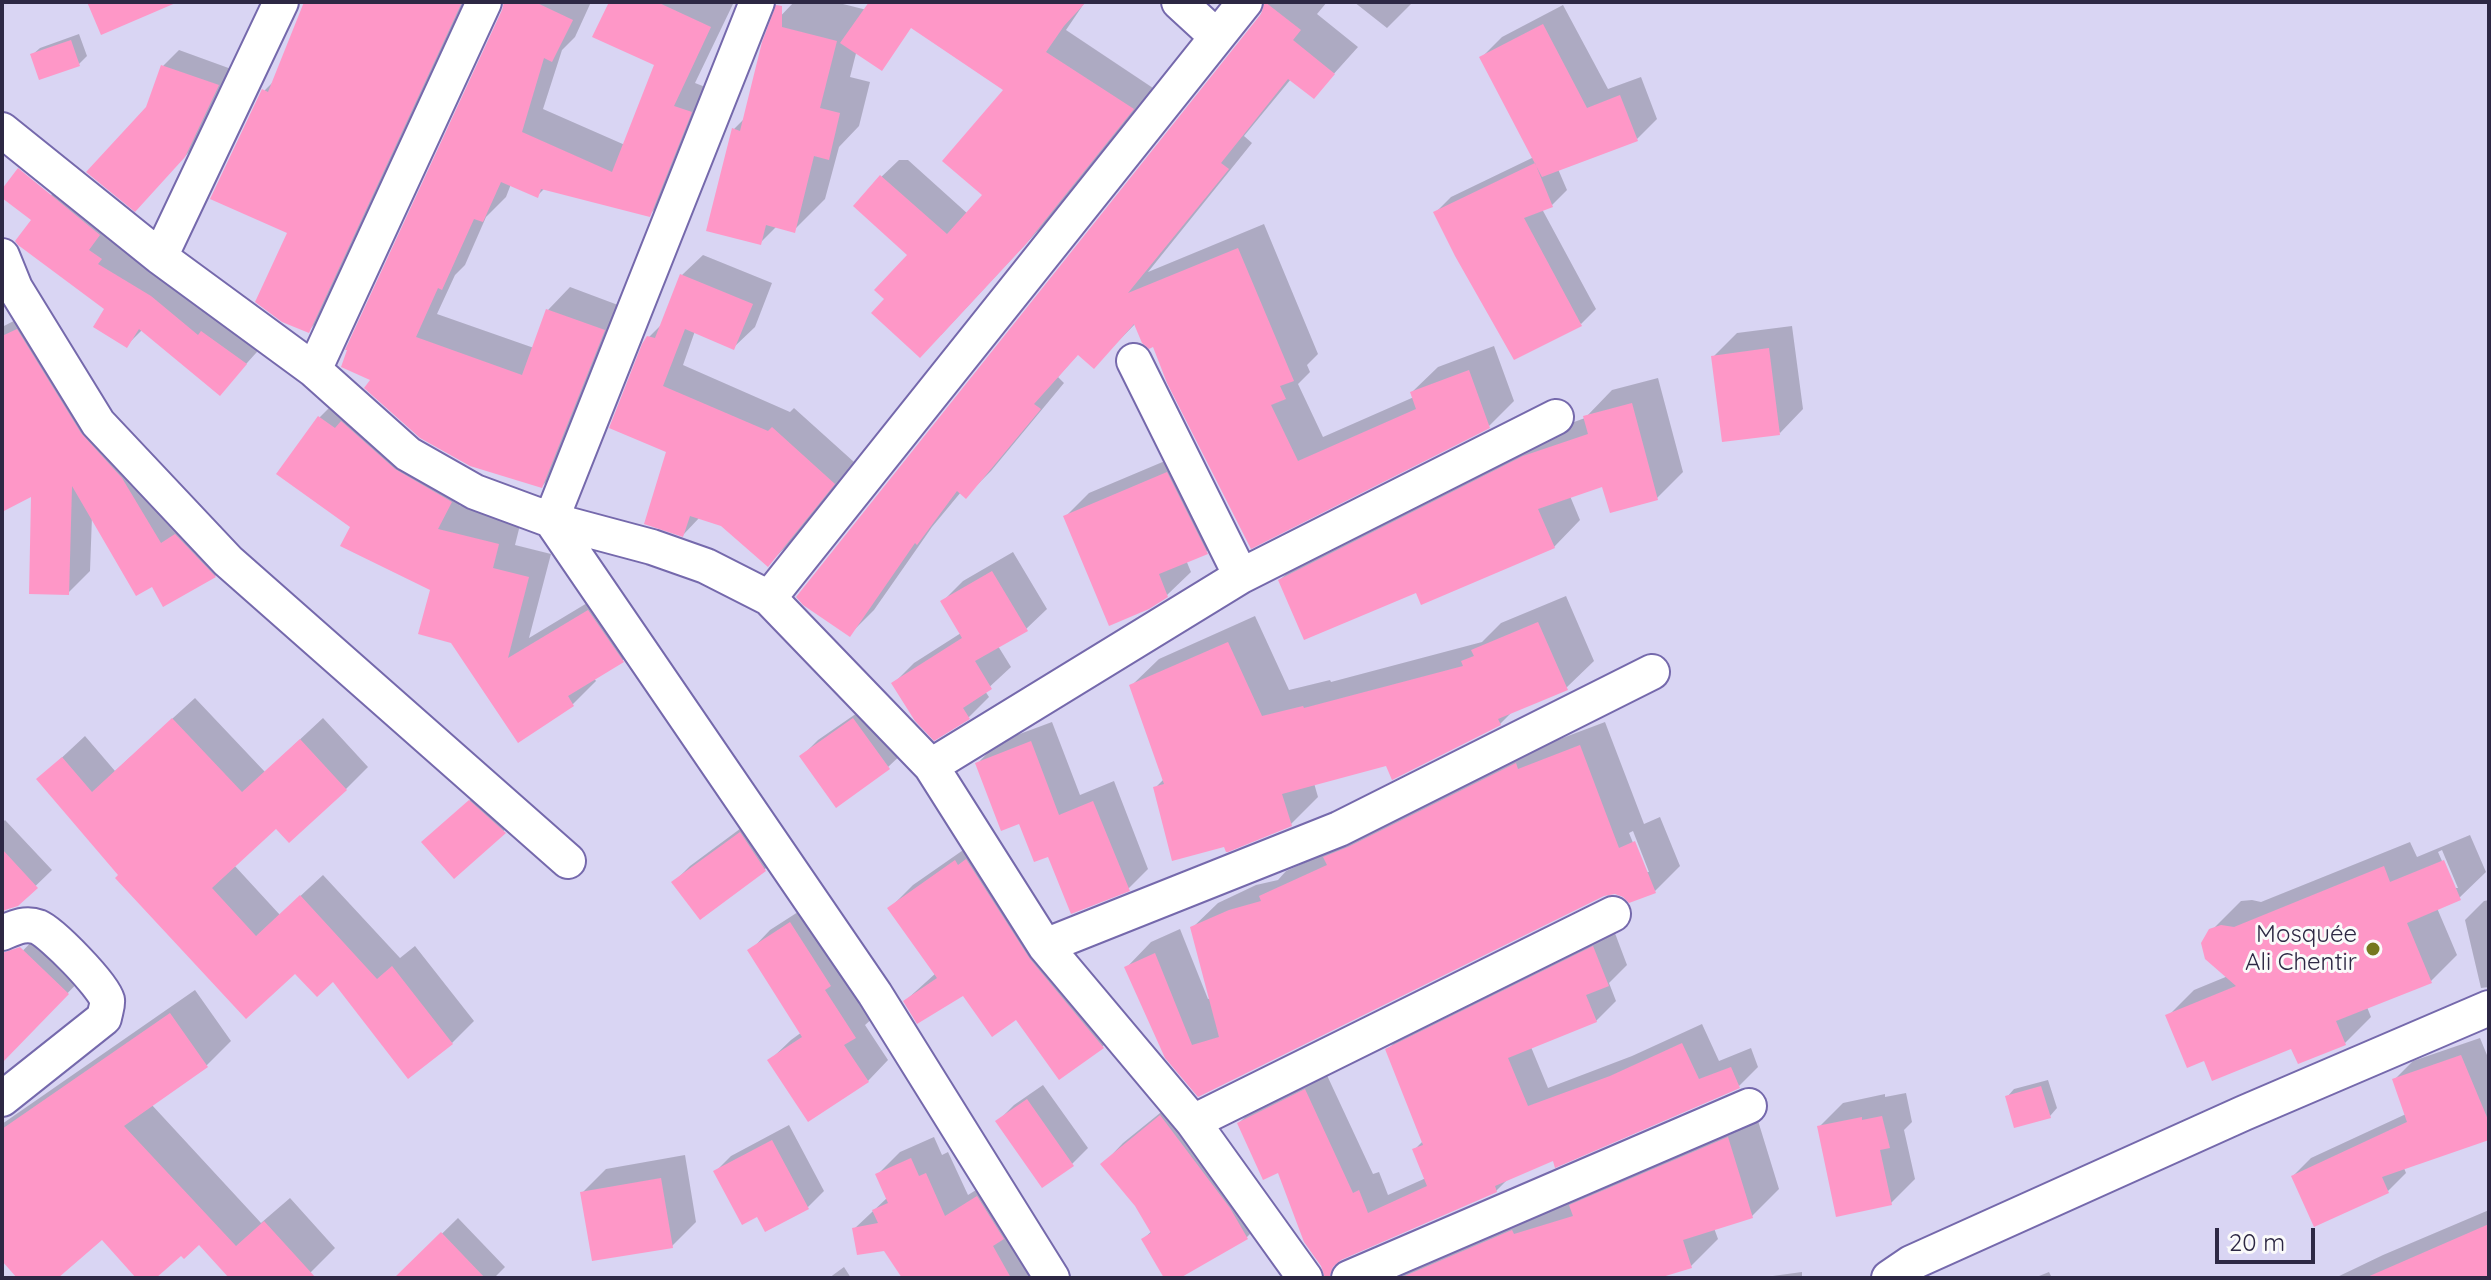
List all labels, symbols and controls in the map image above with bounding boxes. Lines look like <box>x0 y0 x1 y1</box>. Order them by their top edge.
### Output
place label: Mosquée Ali Chentir <box>2245 921 2357 977</box>
marker: Mosquée Ali Chentir <box>2364 940 2382 958</box>
scale bar <box>2219 1212 2319 1262</box>
text: 20 m <box>2229 1227 2285 1257</box>

